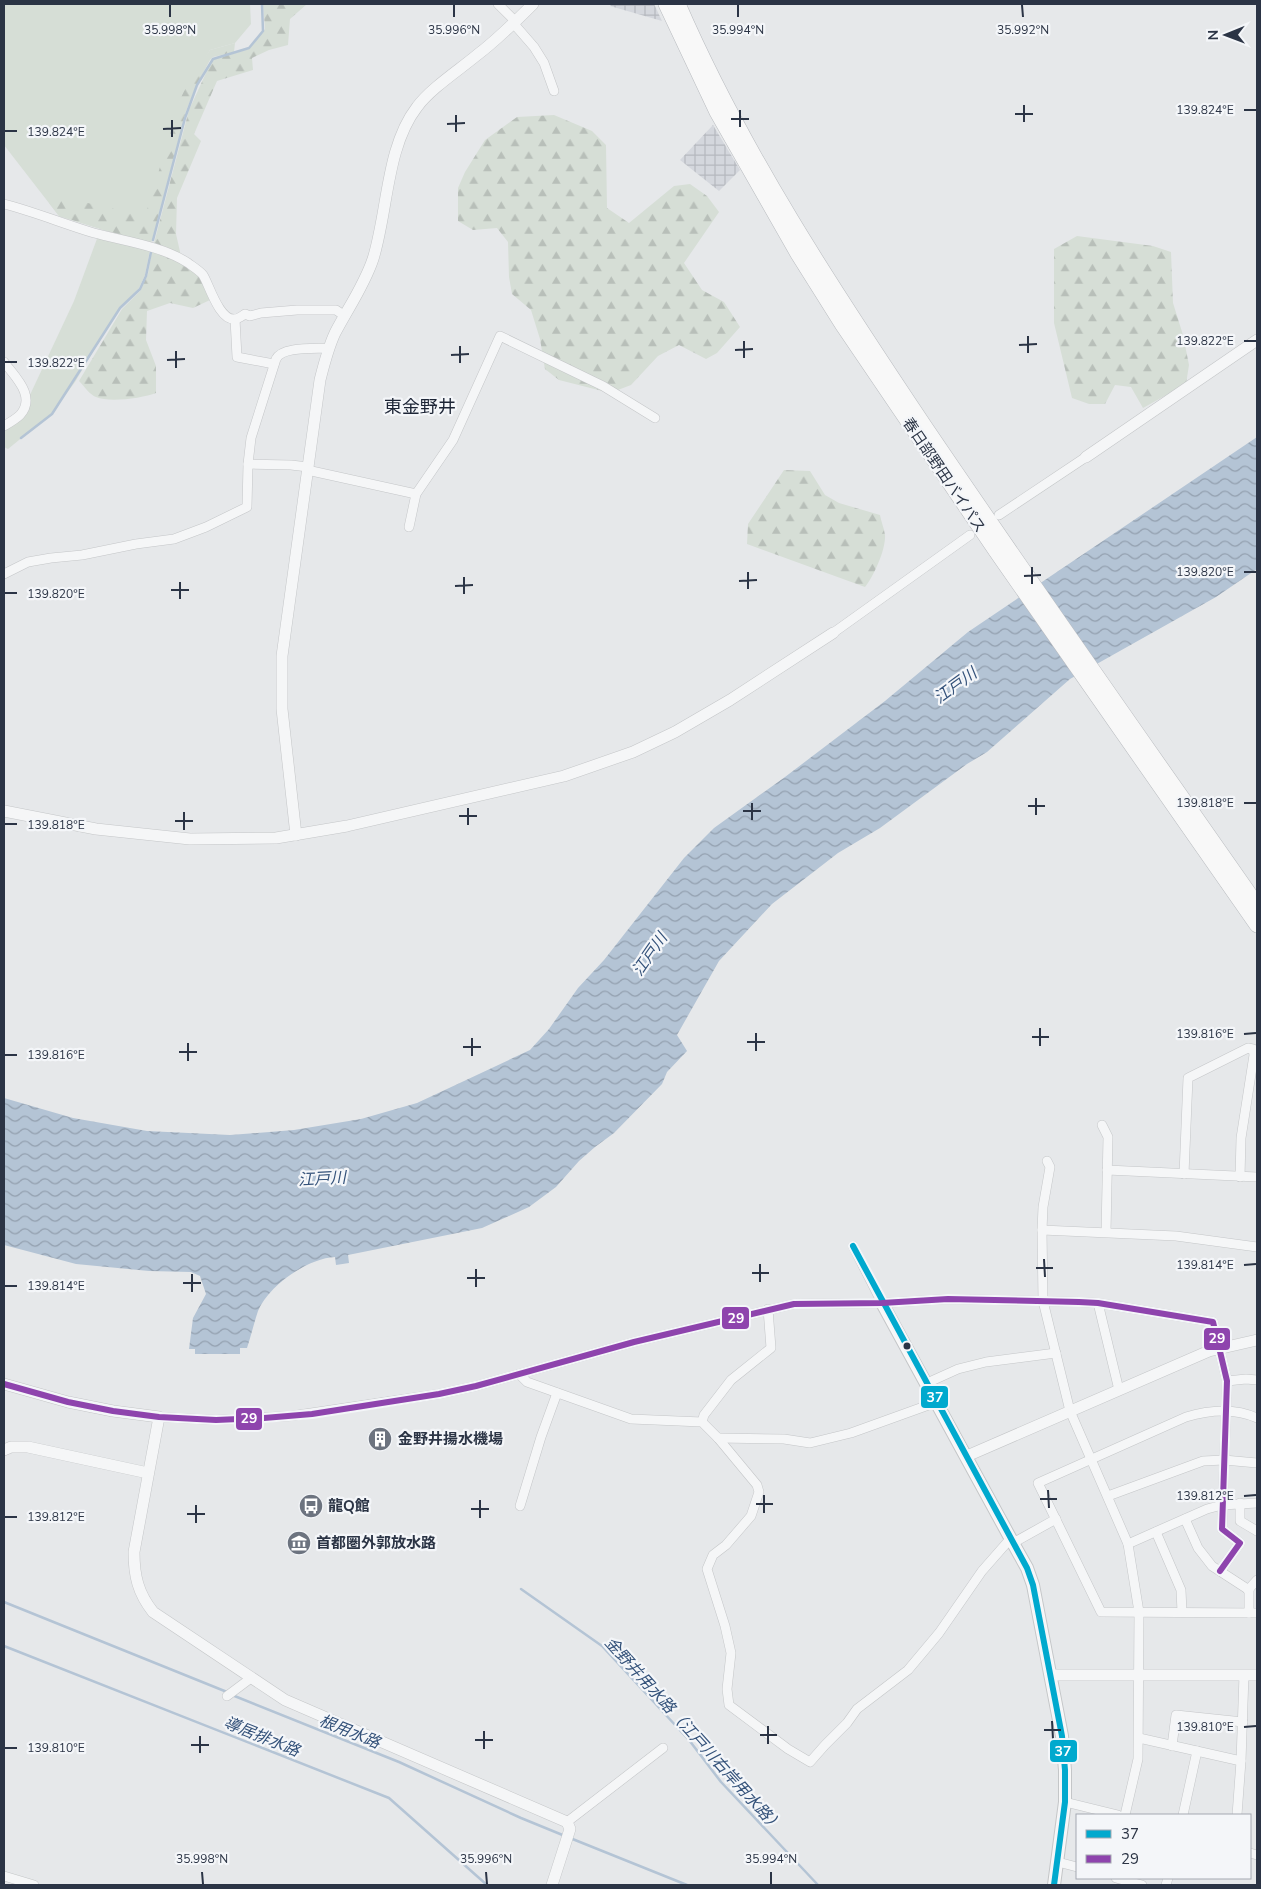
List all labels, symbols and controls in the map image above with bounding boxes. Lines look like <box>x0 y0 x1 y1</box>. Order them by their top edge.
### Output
north arrow <box>1201 10 1251 60</box>
text: 35.998°N <box>144 22 196 38</box>
text: 35.996°N <box>428 22 480 38</box>
text: 35.994°N <box>712 22 764 38</box>
text: 35.992°N <box>997 22 1049 38</box>
text: N <box>1204 30 1223 41</box>
text: 139.824°E <box>1176 102 1234 118</box>
text: 139.824°E <box>27 124 85 140</box>
text: 139.822°E <box>1176 333 1234 349</box>
text: 139.822°E <box>27 355 85 371</box>
district label: 東金野井 <box>384 395 456 419</box>
street label: 春日部野田バイパス <box>898 414 990 536</box>
text: 139.820°E <box>1176 564 1234 580</box>
text: 139.820°E <box>27 586 85 602</box>
water label: 江戸川 <box>930 662 983 709</box>
text: 139.818°E <box>1176 795 1234 811</box>
text: 139.818°E <box>27 817 85 833</box>
water label: 江戸川 <box>627 927 674 981</box>
text: 139.816°E <box>1176 1026 1234 1042</box>
text: 139.816°E <box>27 1047 85 1063</box>
water label: 江戸川 <box>298 1167 349 1191</box>
text: 139.814°E <box>1176 1257 1234 1273</box>
text: 139.814°E <box>27 1278 85 1294</box>
line badge: 29 <box>721 1306 750 1330</box>
text: 29 <box>728 1309 744 1328</box>
line badge: 29 <box>1203 1327 1231 1351</box>
text: 29 <box>1209 1329 1225 1348</box>
unlabelled marker <box>902 1341 912 1351</box>
line badge: 37 <box>920 1385 949 1409</box>
text: 37 <box>927 1388 943 1407</box>
line badge: 29 <box>235 1407 263 1431</box>
text: 29 <box>241 1409 257 1428</box>
building icon: 金野井揚水機場 <box>367 1426 393 1452</box>
place label: 金野井揚水機場 <box>398 1429 503 1449</box>
text: 139.812°E <box>1176 1488 1234 1504</box>
bus stop icon: 龍Q館 <box>298 1493 324 1519</box>
place label: 龍Q館 <box>328 1496 370 1516</box>
text: 139.812°E <box>27 1509 85 1525</box>
museum icon: 首都圏外郭放水路 <box>286 1530 312 1556</box>
place label: 首都圏外郭放水路 <box>316 1533 436 1553</box>
water label: 金野井用水路（江戸川右岸用水路） <box>599 1632 787 1837</box>
water label: 根用水路 <box>316 1710 385 1755</box>
water label: 導居排水路 <box>220 1712 305 1763</box>
text: 139.810°E <box>1176 1719 1234 1735</box>
line badge: 37 <box>1049 1739 1078 1763</box>
text: 139.810°E <box>27 1740 85 1756</box>
text: 37 <box>1055 1742 1071 1761</box>
legend <box>1076 1814 1251 1879</box>
text: 37 <box>1121 1824 1139 1844</box>
text: 29 <box>1121 1849 1139 1869</box>
text: 35.998°N <box>176 1851 228 1867</box>
text: 35.996°N <box>460 1851 512 1867</box>
text: 35.994°N <box>745 1851 797 1867</box>

